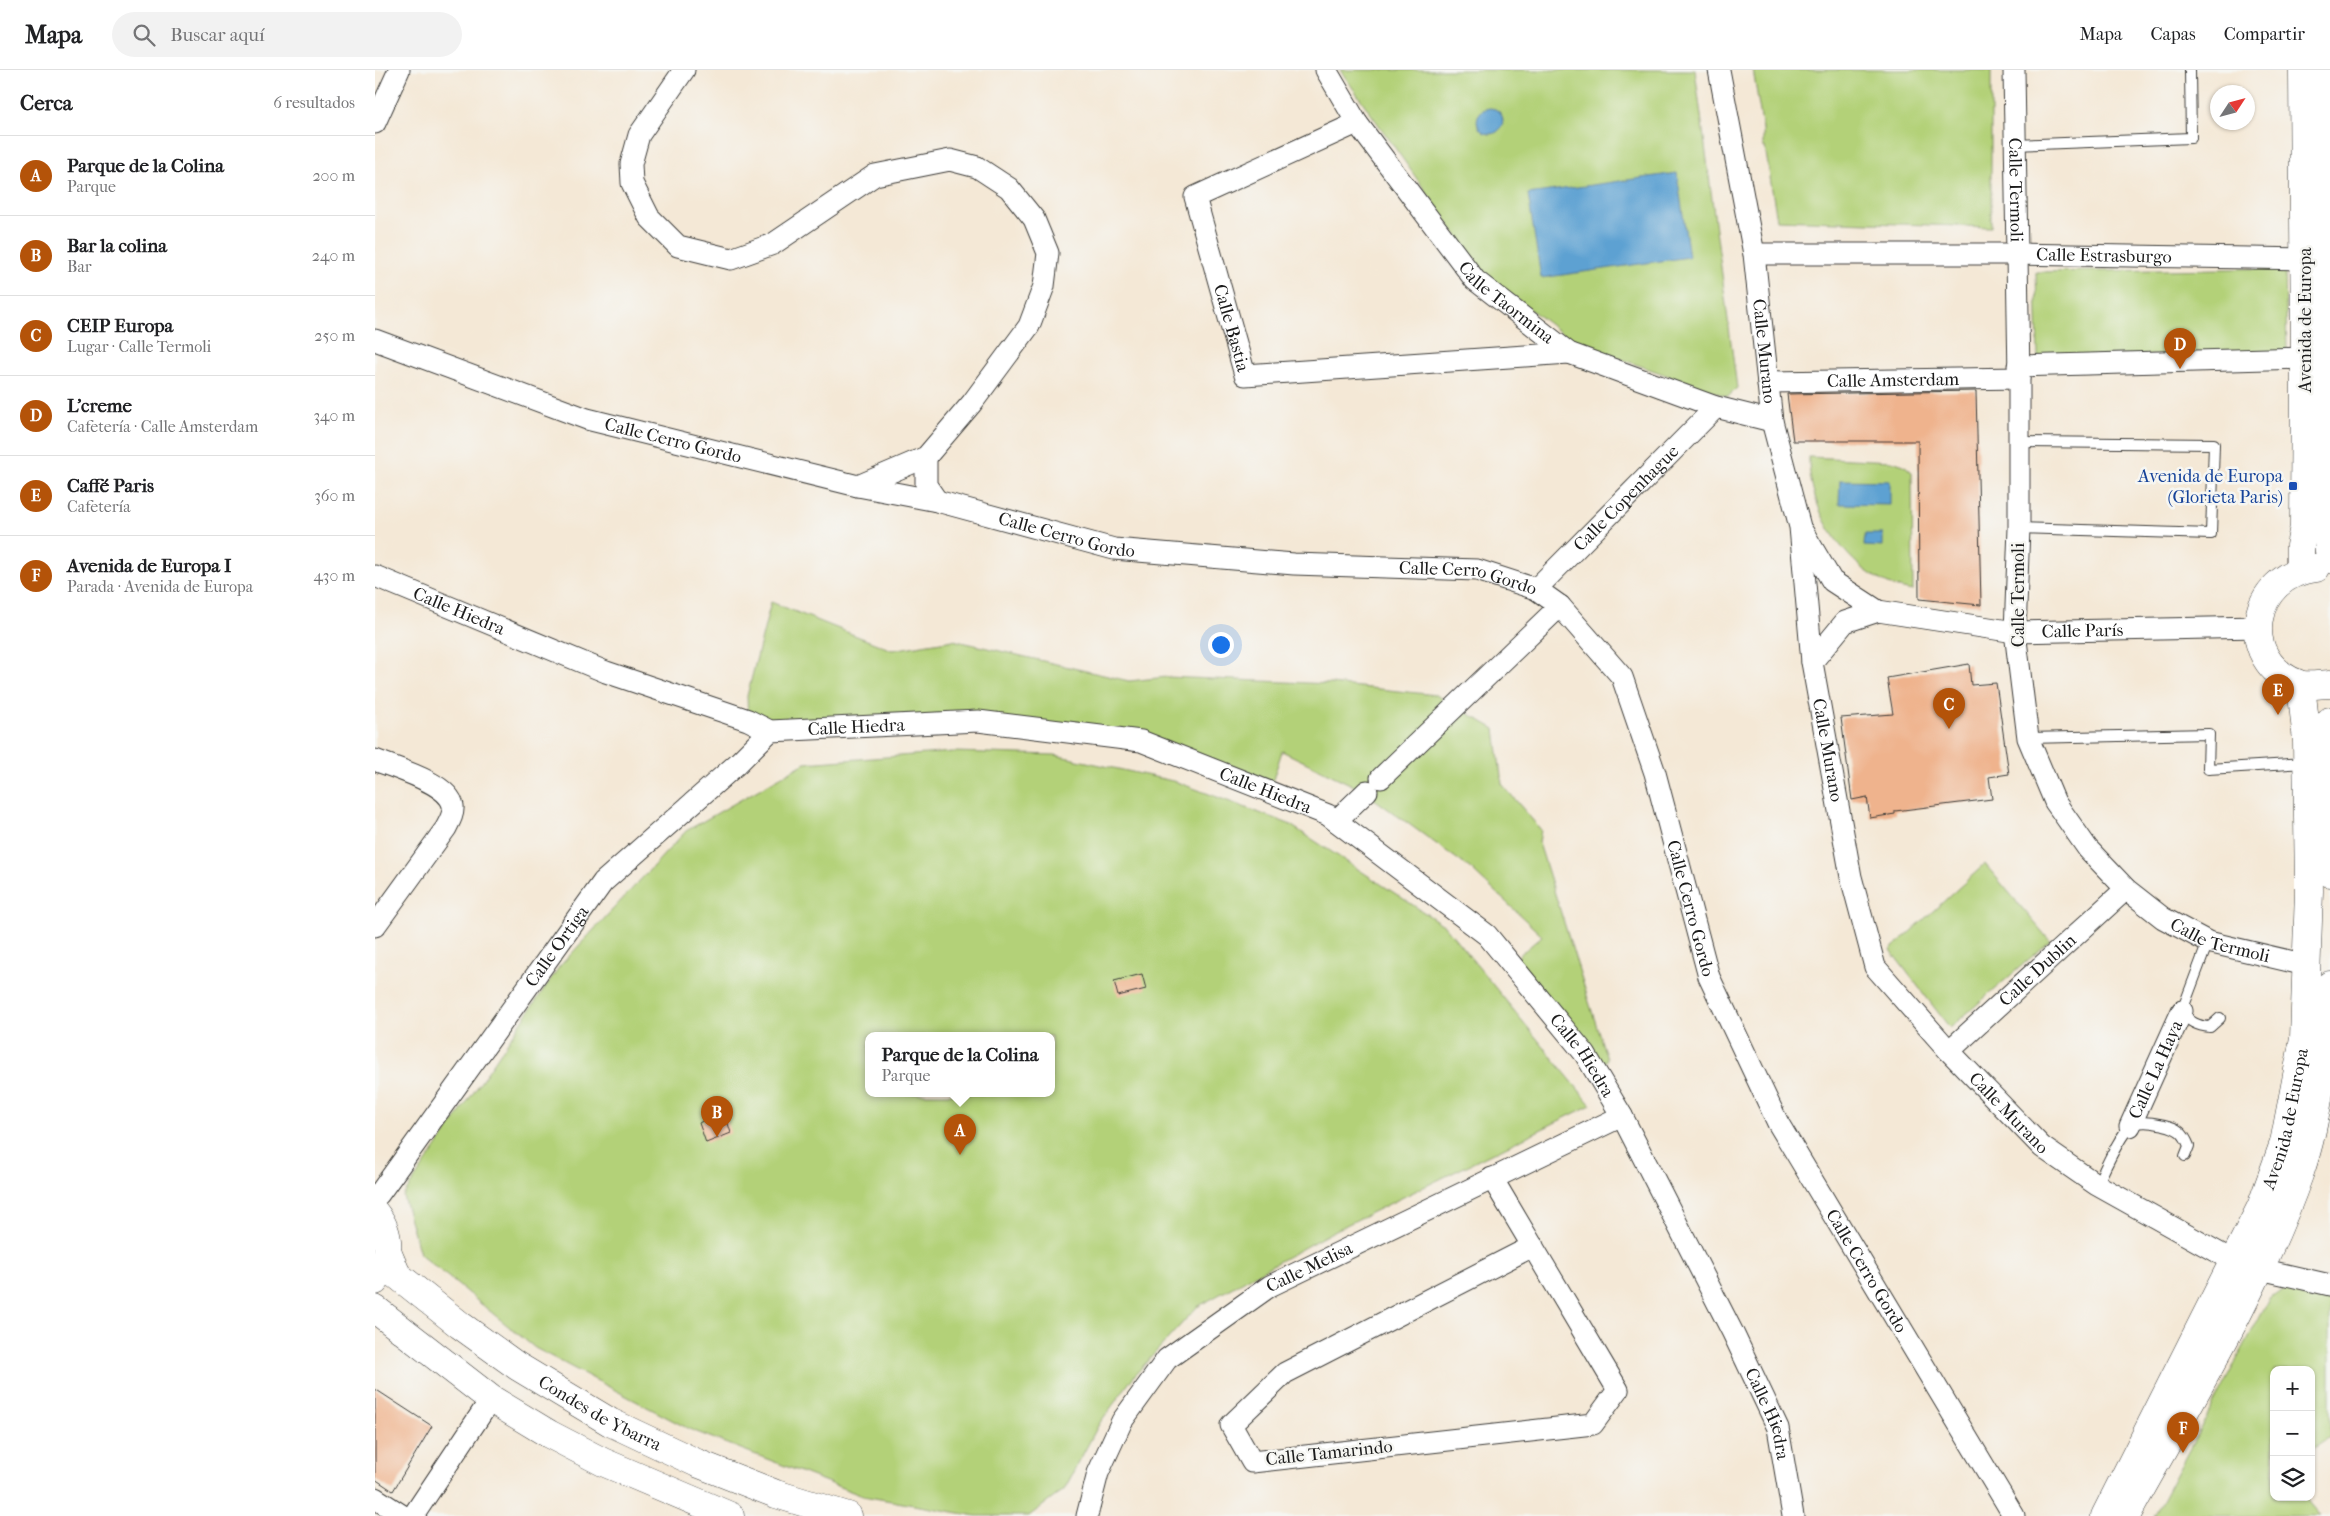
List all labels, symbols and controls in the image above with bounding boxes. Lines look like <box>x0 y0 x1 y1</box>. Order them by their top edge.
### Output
search box <box>112 12 462 57</box>
text: Mapa <box>25 21 82 49</box>
icon: search <box>130 21 158 49</box>
text: Buscar aquí <box>170 24 265 46</box>
text: Mapa <box>2080 24 2122 45</box>
text: Capas <box>2150 24 2196 45</box>
text: Compartir <box>2224 24 2305 45</box>
north arrow <box>2210 85 2255 130</box>
text: Cerca <box>20 91 72 115</box>
text: 6 resultados <box>273 93 355 112</box>
street label: Calle Termoli <box>2005 138 2027 243</box>
text: Parque de la Colina <box>67 155 224 177</box>
text: A <box>31 166 41 185</box>
text: 200 m <box>312 166 355 185</box>
text: Parque <box>67 177 116 196</box>
text: Bar la colina <box>67 235 167 257</box>
street label: Calle Estrasburgo <box>2036 244 2172 267</box>
text: B <box>31 246 41 265</box>
text: 240 m <box>312 246 355 265</box>
street label: Avenida de Europa <box>2295 247 2316 393</box>
text: Bar <box>67 257 92 276</box>
street label: Calle Taormina <box>1454 257 1559 348</box>
street label: Calle Bastia <box>1209 282 1254 375</box>
street label: Calle Murano <box>1748 298 1781 404</box>
text: CEIP Europa <box>67 315 173 337</box>
text: C <box>31 326 41 345</box>
text: 250 m <box>314 326 355 345</box>
pin: D <box>2164 328 2196 369</box>
text: Lugar · Calle Termoli <box>67 337 211 356</box>
street label: Calle Amsterdam <box>1827 368 1959 392</box>
text: L'creme <box>67 395 132 417</box>
text: D <box>30 406 42 425</box>
text: 340 m <box>313 406 355 425</box>
street label: Calle Cerro Gordo <box>602 413 744 467</box>
text: Cafetería · Calle Amsterdam <box>67 417 258 436</box>
street label: Calle Copenhague <box>1569 440 1683 555</box>
place label: Avenida de Europa (Glorieta Paris) <box>2137 466 2284 508</box>
text: Caffé Paris <box>67 475 154 497</box>
marker: Avenida de Europa (Glorieta Paris) <box>2287 480 2299 492</box>
text: E <box>31 486 41 505</box>
text: 360 m <box>314 486 355 505</box>
text: Cafetería <box>67 497 131 516</box>
street label: Calle Cerro Gordo <box>996 508 1136 561</box>
street label: Calle Termoli <box>2008 542 2029 647</box>
text: Avenida de Europa I <box>67 555 232 577</box>
street label: Calle Cerro Gordo <box>1399 557 1540 599</box>
text: F <box>32 566 40 585</box>
text: 430 m <box>313 566 355 585</box>
text: Parada · Avenida de Europa <box>67 577 253 596</box>
street label: Calle Hiedra <box>410 583 509 640</box>
street label: Calle París <box>2041 619 2124 642</box>
your location <box>1208 632 1234 658</box>
pin: E <box>2262 674 2294 715</box>
pin: C <box>1933 688 1965 729</box>
street label: Calle Murano <box>1808 697 1848 804</box>
street label: Calle Hiedra <box>807 714 906 740</box>
street label: Calle Hiedra <box>1216 763 1315 818</box>
street label: Calle Cerro Gordo <box>1663 838 1719 979</box>
street label: Calle Ortiga <box>521 901 593 991</box>
street label: Calle Termoli <box>2167 913 2273 967</box>
street label: Calle Dublin <box>1995 929 2081 1010</box>
street label: Calle Hiedra <box>1546 1009 1619 1101</box>
street label: Calle La Haya <box>2124 1016 2187 1122</box>
popup <box>865 1032 1055 1097</box>
text: Parque de la Colina <box>882 1044 1038 1066</box>
street label: Avenida de Europa <box>2257 1046 2313 1193</box>
text: Parque <box>882 1066 930 1085</box>
street label: Calle Murano <box>1965 1068 2052 1158</box>
pin: B <box>701 1096 733 1137</box>
pin: A <box>944 1114 976 1155</box>
street label: Calle Cerro Gordo <box>1822 1205 1912 1336</box>
street label: Calle Melisa <box>1263 1237 1356 1297</box>
street label: Calle Hiedra <box>1741 1365 1794 1462</box>
map controls <box>2270 1366 2315 1501</box>
button: + <box>2270 1366 2315 1411</box>
street label: Condes de Ybarra <box>535 1371 665 1455</box>
button: − <box>2270 1411 2315 1456</box>
pin: F <box>2167 1412 2199 1453</box>
street label: Calle Tamarindo <box>1264 1436 1394 1470</box>
button: layers <box>2270 1456 2315 1501</box>

